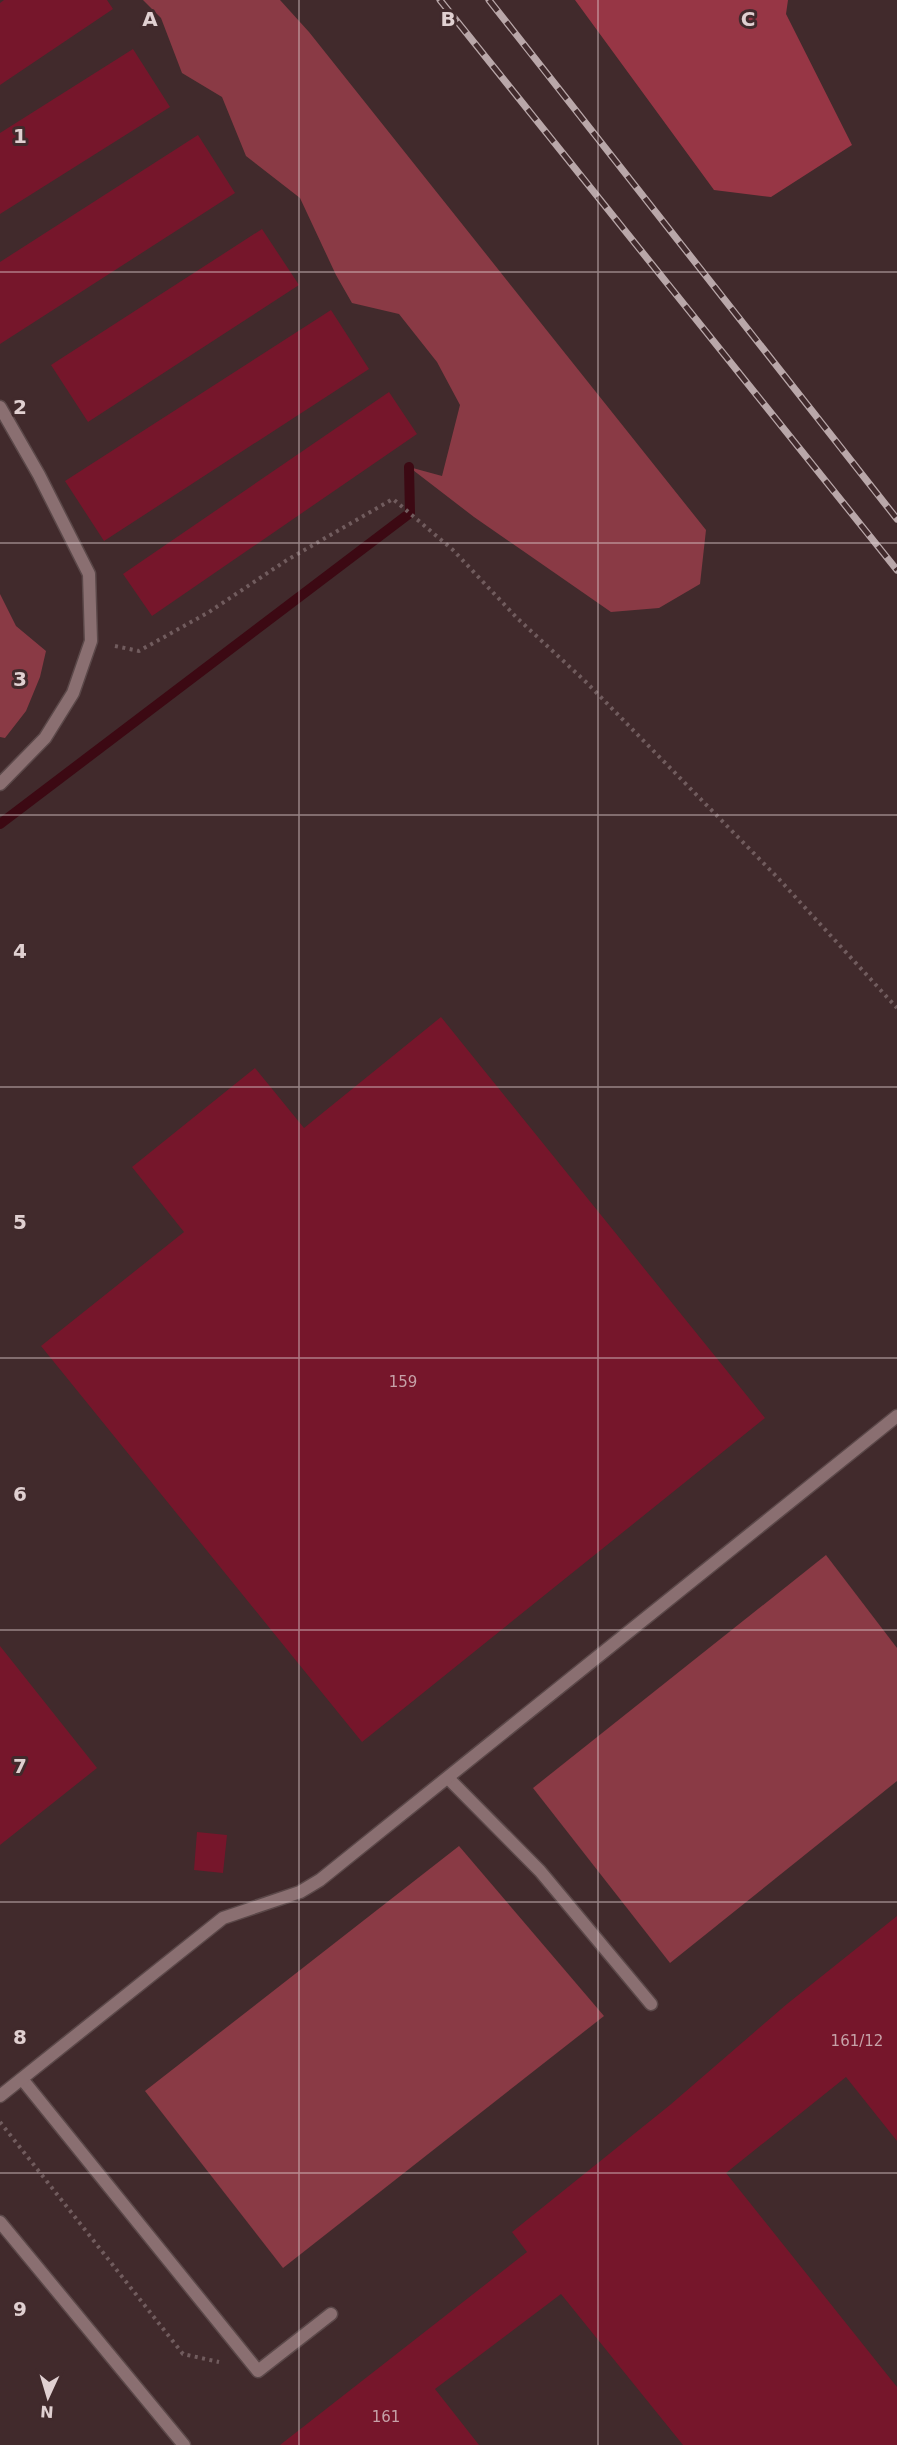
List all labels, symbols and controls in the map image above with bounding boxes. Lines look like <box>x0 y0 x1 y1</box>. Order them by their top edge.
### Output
text: A <box>142 7 158 31</box>
text: B <box>440 7 456 31</box>
text: C <box>741 7 755 31</box>
text: 1 <box>13 124 27 148</box>
text: 2 <box>13 395 27 419</box>
text: 3 <box>13 667 27 691</box>
text: 4 <box>13 939 27 963</box>
text: 5 <box>13 1210 27 1234</box>
house number: 159 <box>389 1373 417 1391</box>
text: 6 <box>13 1482 27 1506</box>
text: 7 <box>13 1754 27 1778</box>
text: 8 <box>13 2025 27 2049</box>
house number: 161/12 <box>831 2032 883 2050</box>
text: 9 <box>13 2297 27 2321</box>
north arrow <box>18 2367 78 2427</box>
text: N <box>40 2402 54 2421</box>
house number: 161 <box>372 2408 400 2426</box>

